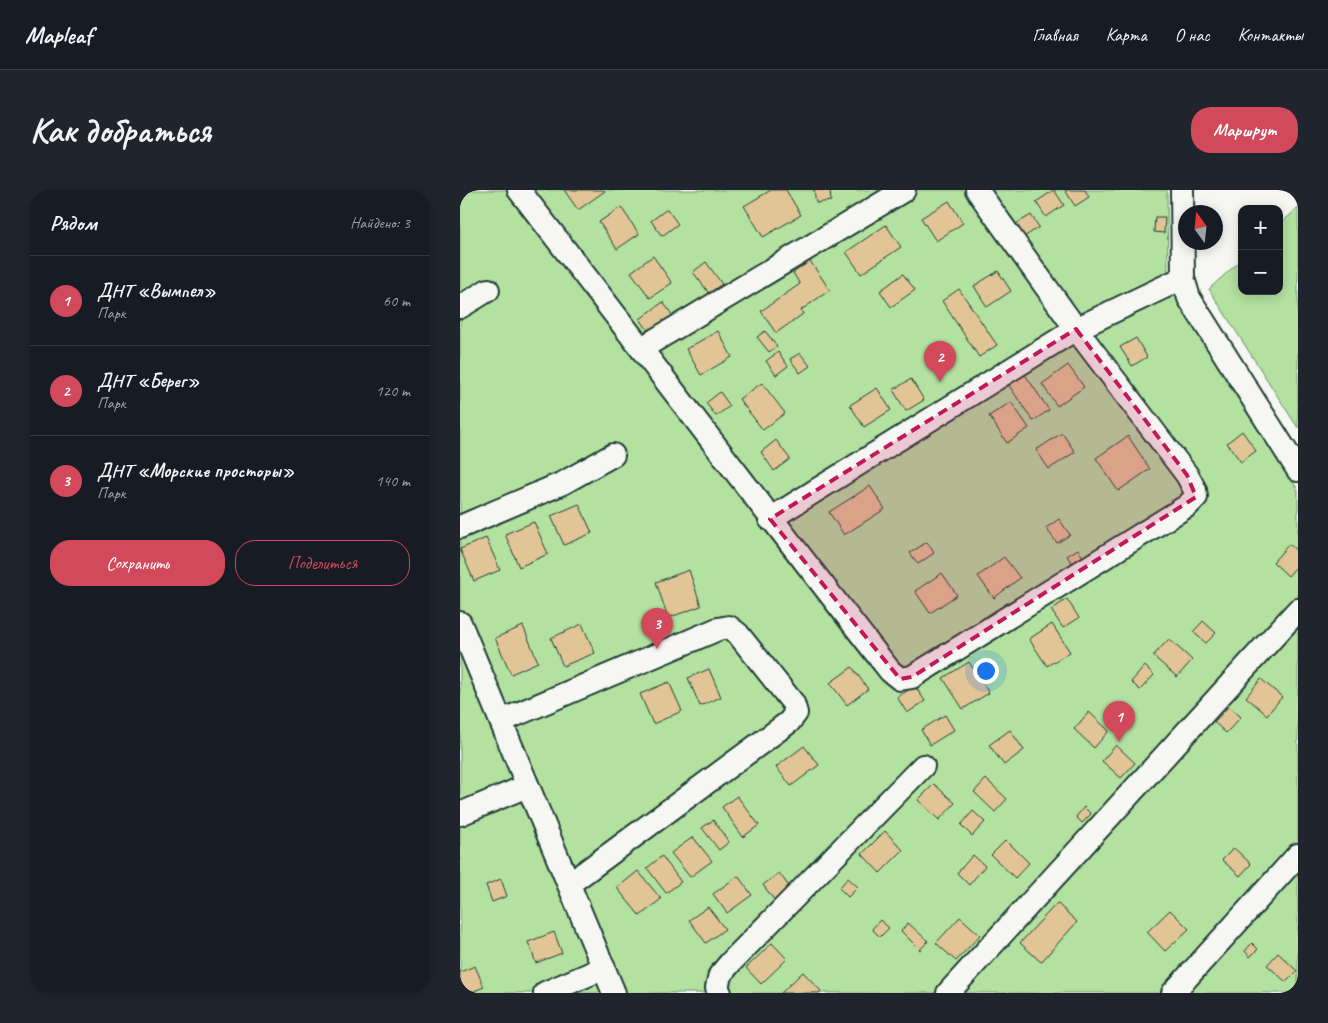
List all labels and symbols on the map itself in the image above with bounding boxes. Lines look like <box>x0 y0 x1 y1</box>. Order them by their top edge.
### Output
north arrow <box>1178 205 1223 250</box>
pin: 2 <box>924 341 956 382</box>
pin: 3 <box>641 608 673 649</box>
your location <box>973 658 999 684</box>
pin: 1 <box>1103 701 1135 742</box>

